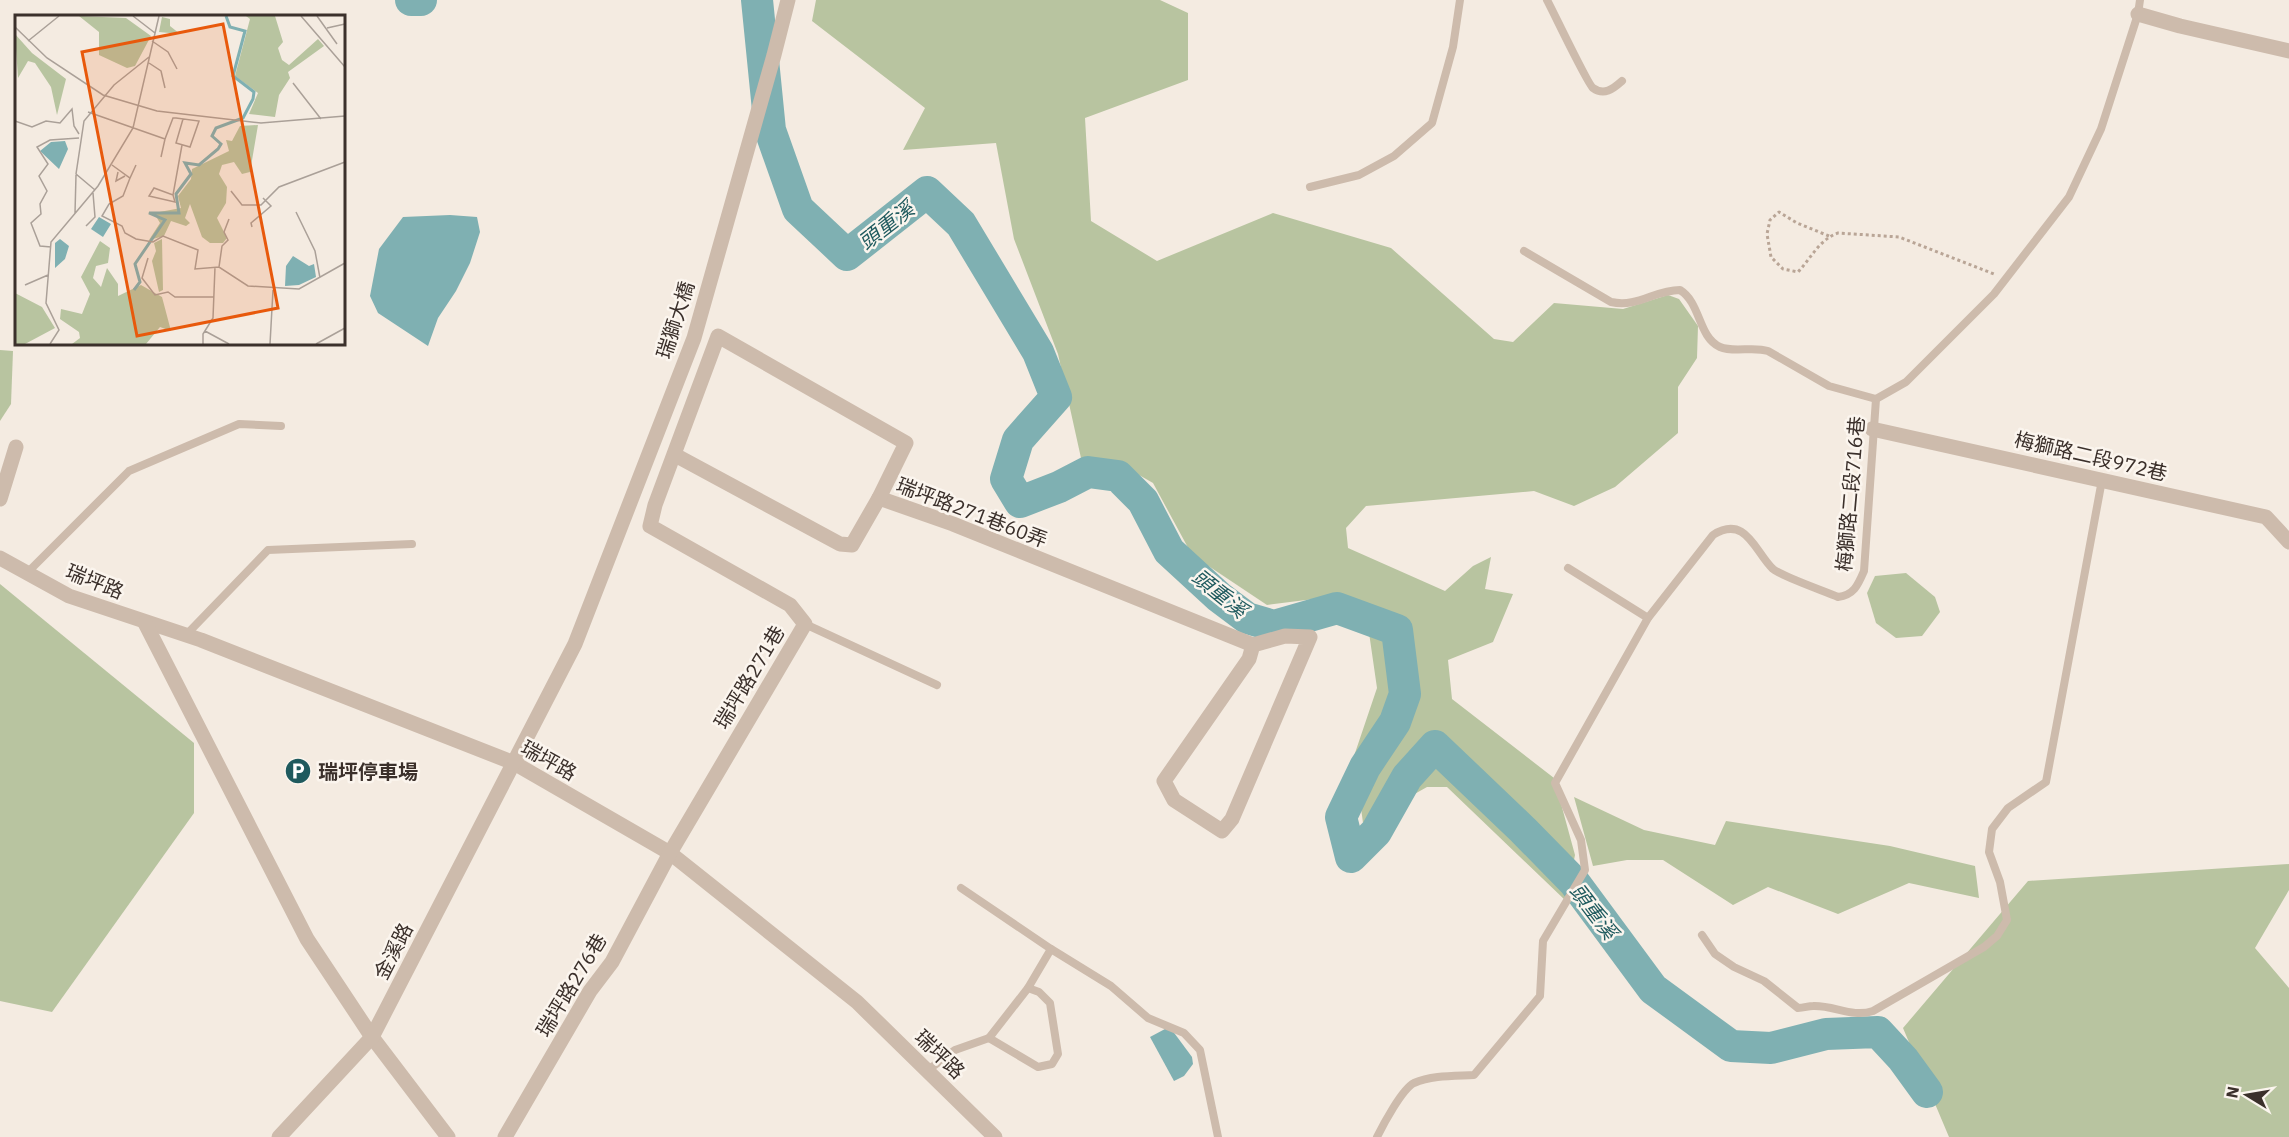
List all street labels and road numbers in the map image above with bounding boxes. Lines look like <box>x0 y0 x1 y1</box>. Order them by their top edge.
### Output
street label: 瑞獅大橋 <box>650 278 700 362</box>
street label: 梅獅路二段716巷 <box>1830 415 1870 573</box>
street label: 梅獅路二段972巷 <box>2012 425 2170 487</box>
street label: 瑞坪路271巷60弄 <box>892 471 1052 553</box>
street label: 瑞坪路 <box>62 557 128 605</box>
street label: 瑞坪路271巷 <box>708 620 790 734</box>
street label: 瑞坪路 <box>516 734 582 786</box>
street label: 金溪路 <box>367 918 419 984</box>
street label: 瑞坪路276巷 <box>530 928 612 1042</box>
street label: 瑞坪路 <box>909 1023 971 1085</box>

